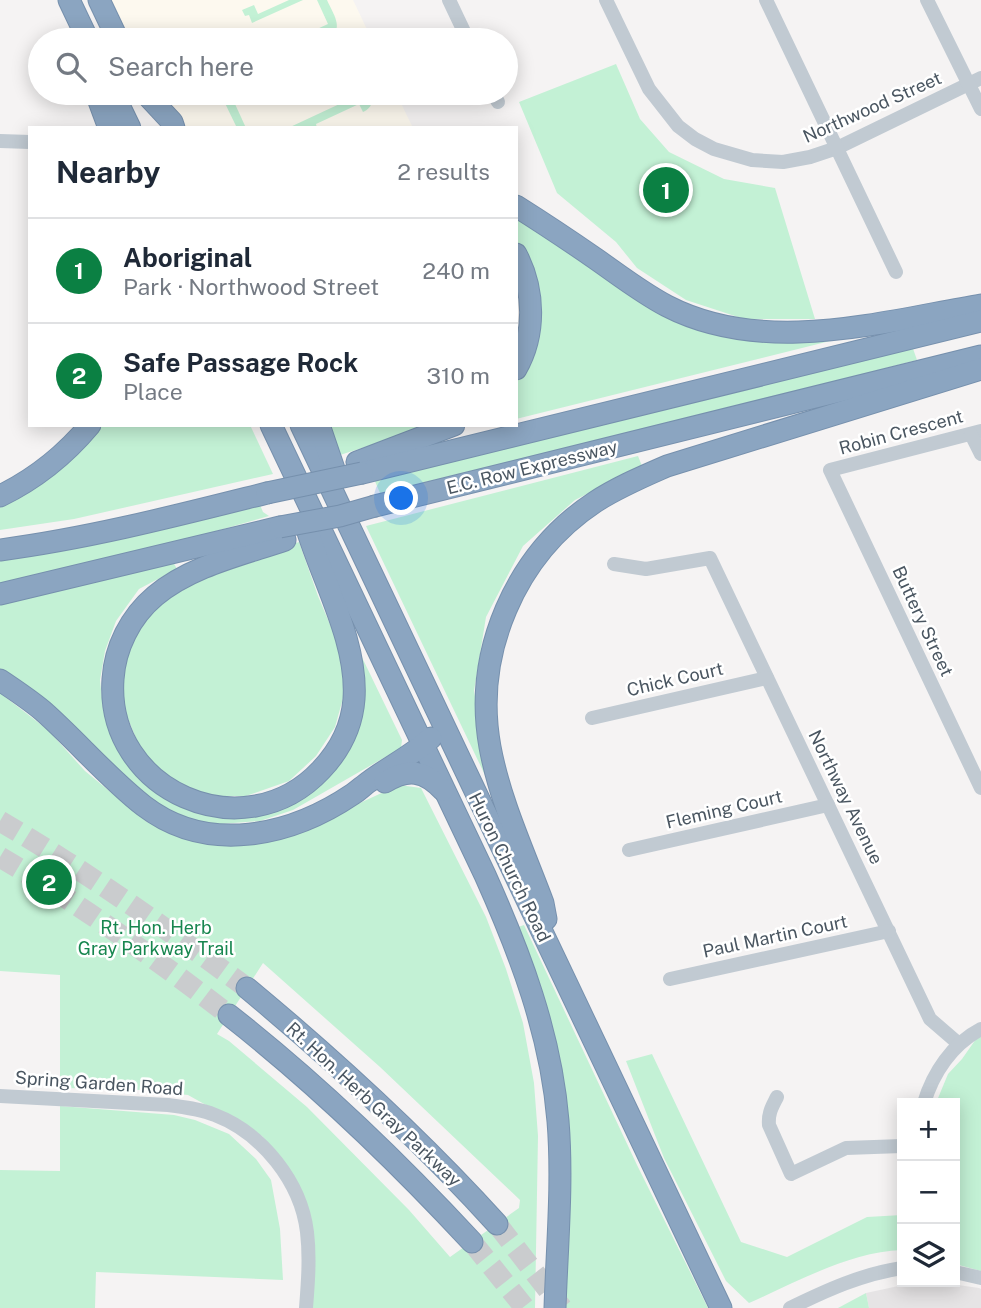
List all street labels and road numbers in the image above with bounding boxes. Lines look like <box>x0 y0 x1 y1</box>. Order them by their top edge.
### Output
street label: Northwood Street <box>799 67 945 147</box>
street label: Robin Crescent <box>837 405 965 459</box>
street label: E.C. Row Expressway <box>444 436 620 498</box>
street label: Buttery Street <box>888 562 958 680</box>
street label: Chick Court <box>625 658 725 700</box>
street label: Northway Avenue <box>804 726 888 868</box>
street label: Fleming Court <box>664 785 784 833</box>
street label: Huron Church Road <box>465 789 555 945</box>
street label: Paul Martin Court <box>701 910 849 962</box>
street label: Rt. Hon. Herb Gray Parkway <box>282 1017 466 1191</box>
street label: Spring Garden Road <box>14 1067 184 1099</box>

